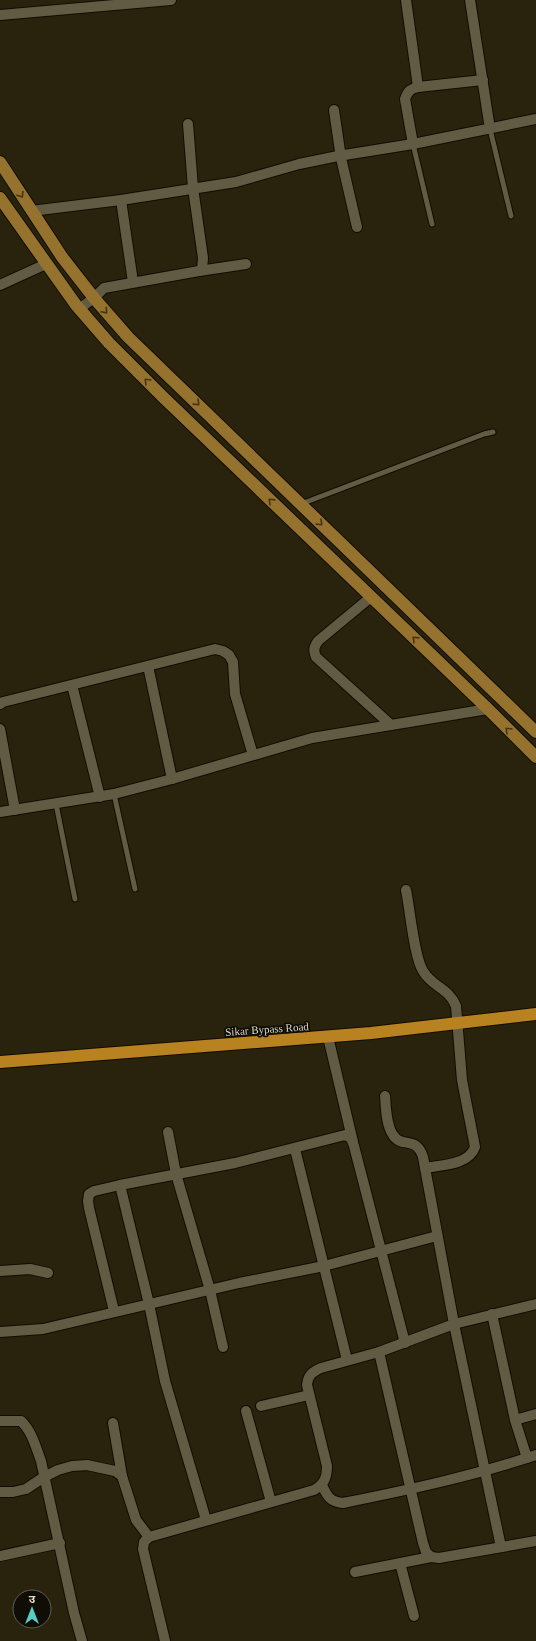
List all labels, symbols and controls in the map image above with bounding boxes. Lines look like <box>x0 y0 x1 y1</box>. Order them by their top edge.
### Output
one-way arrow <box>16 191 23 198</box>
one-way arrow <box>101 306 108 314</box>
one-way arrow <box>144 378 152 386</box>
one-way arrow <box>192 399 200 406</box>
one-way arrow <box>268 498 276 506</box>
one-way arrow <box>315 519 323 526</box>
one-way arrow <box>412 637 420 644</box>
one-way arrow <box>505 727 513 735</box>
street label: Sikar Bypass Road <box>225 1020 310 1038</box>
north arrow <box>12 1589 52 1629</box>
text: उ <box>29 1593 36 1605</box>

